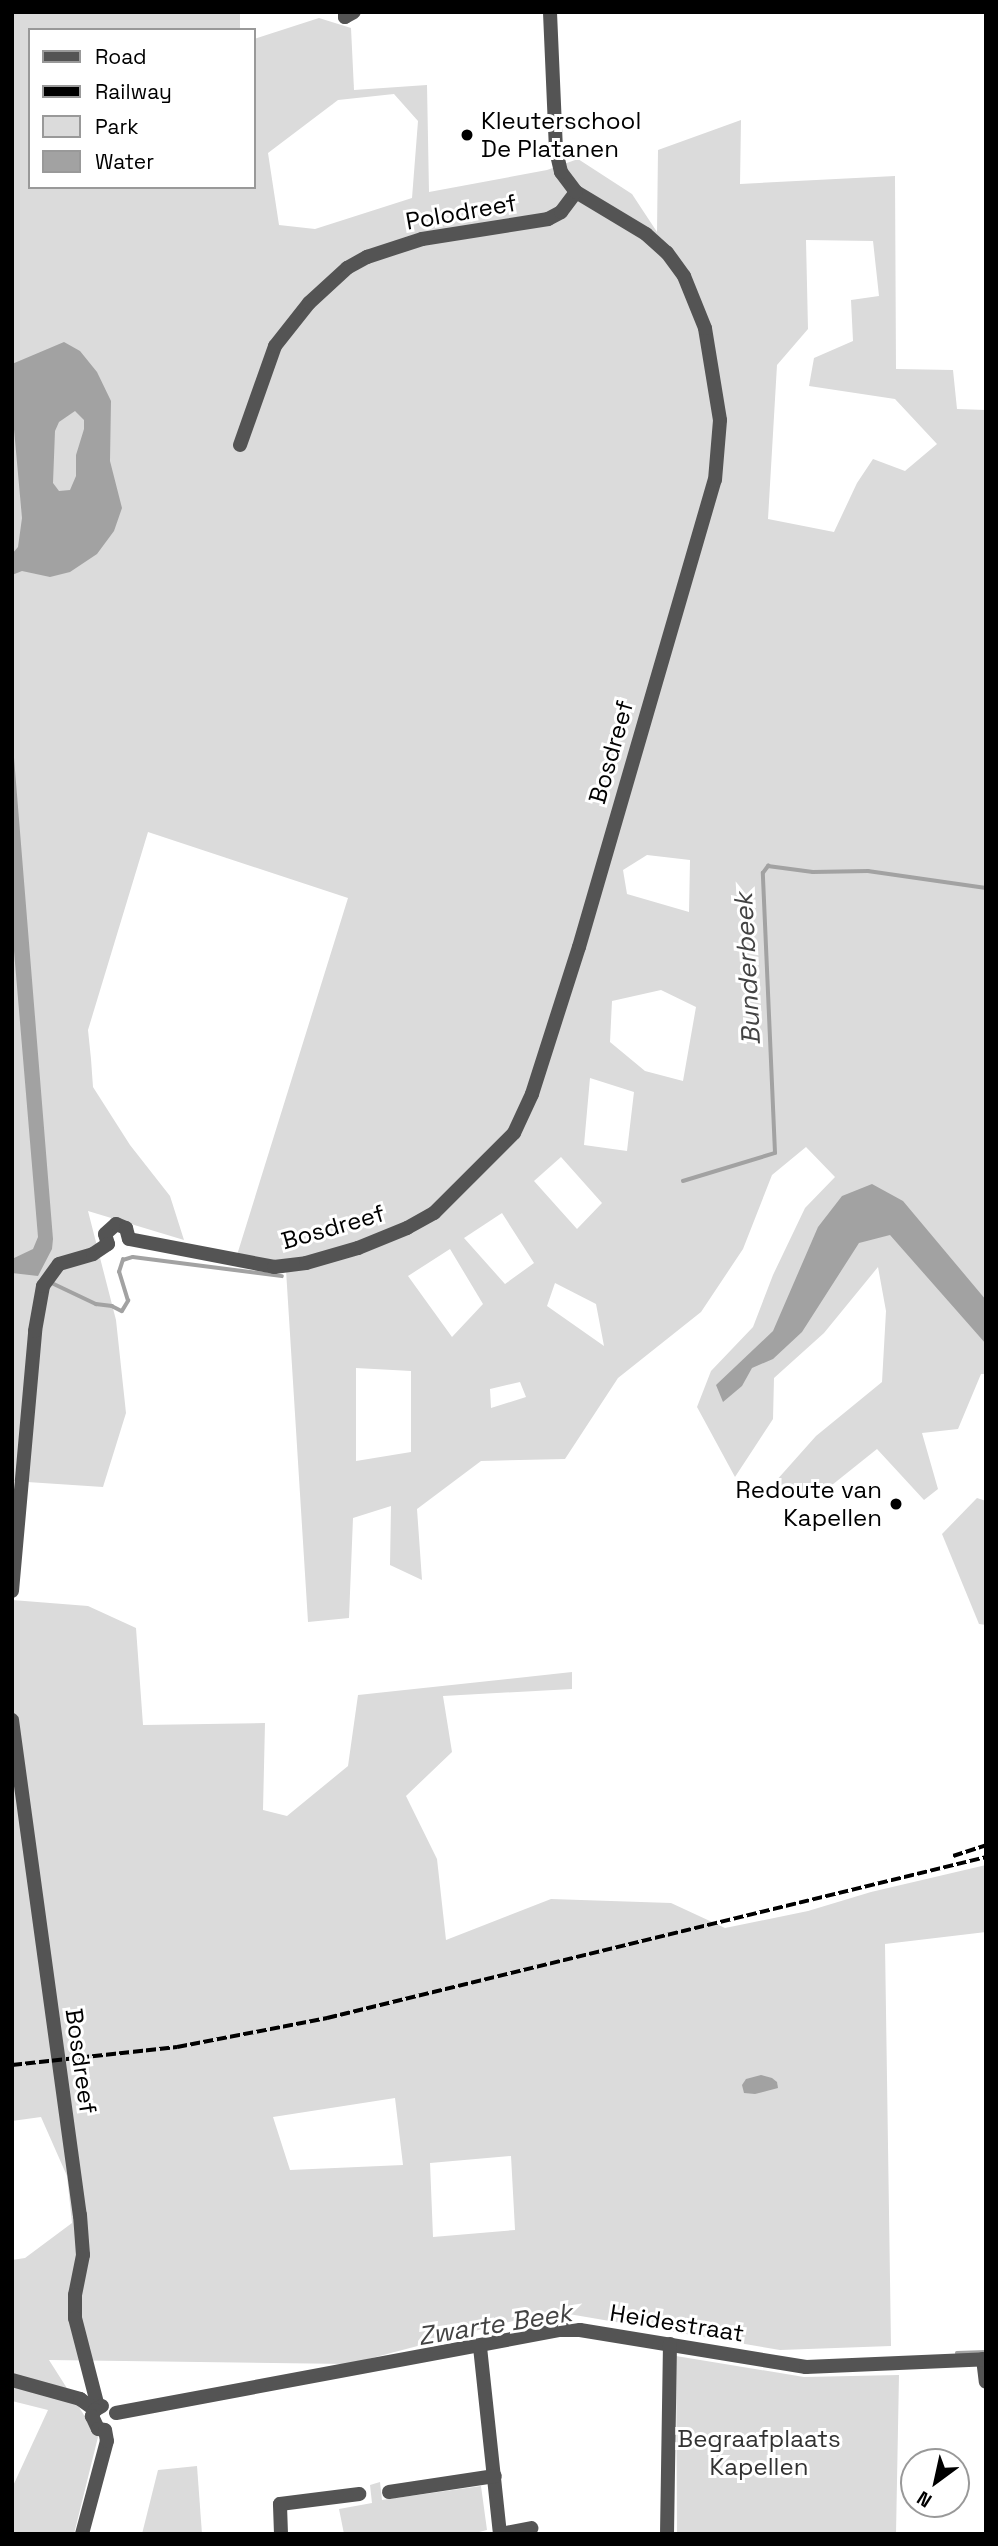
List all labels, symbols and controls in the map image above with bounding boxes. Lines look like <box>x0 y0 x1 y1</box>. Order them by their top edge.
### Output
legend <box>28 28 256 189</box>
text: Road <box>95 43 147 70</box>
text: Railway <box>95 78 172 105</box>
place label: Kleuterschool De Platanen <box>481 107 641 163</box>
text: Park <box>95 113 139 140</box>
marker: Kleuterschool De Platanen <box>459 127 475 143</box>
text: Water <box>95 148 154 175</box>
street label: Polodreef <box>403 188 519 236</box>
street label: Bosdreef <box>583 697 639 807</box>
water label: Bunderbeek <box>728 892 768 1046</box>
street label: Bosdreef <box>278 1199 388 1255</box>
place label: Redoute van Kapellen <box>736 1476 882 1532</box>
marker: Redoute van Kapellen <box>888 1496 904 1512</box>
street label: Bosdreef <box>59 2007 103 2115</box>
water label: Zwarte Beek <box>416 2297 574 2353</box>
street label: Heidestraat <box>608 2298 746 2348</box>
park label: Begraafplaats Kapellen <box>677 2425 841 2481</box>
north arrow <box>900 2448 970 2518</box>
text: N <box>912 2485 937 2513</box>

